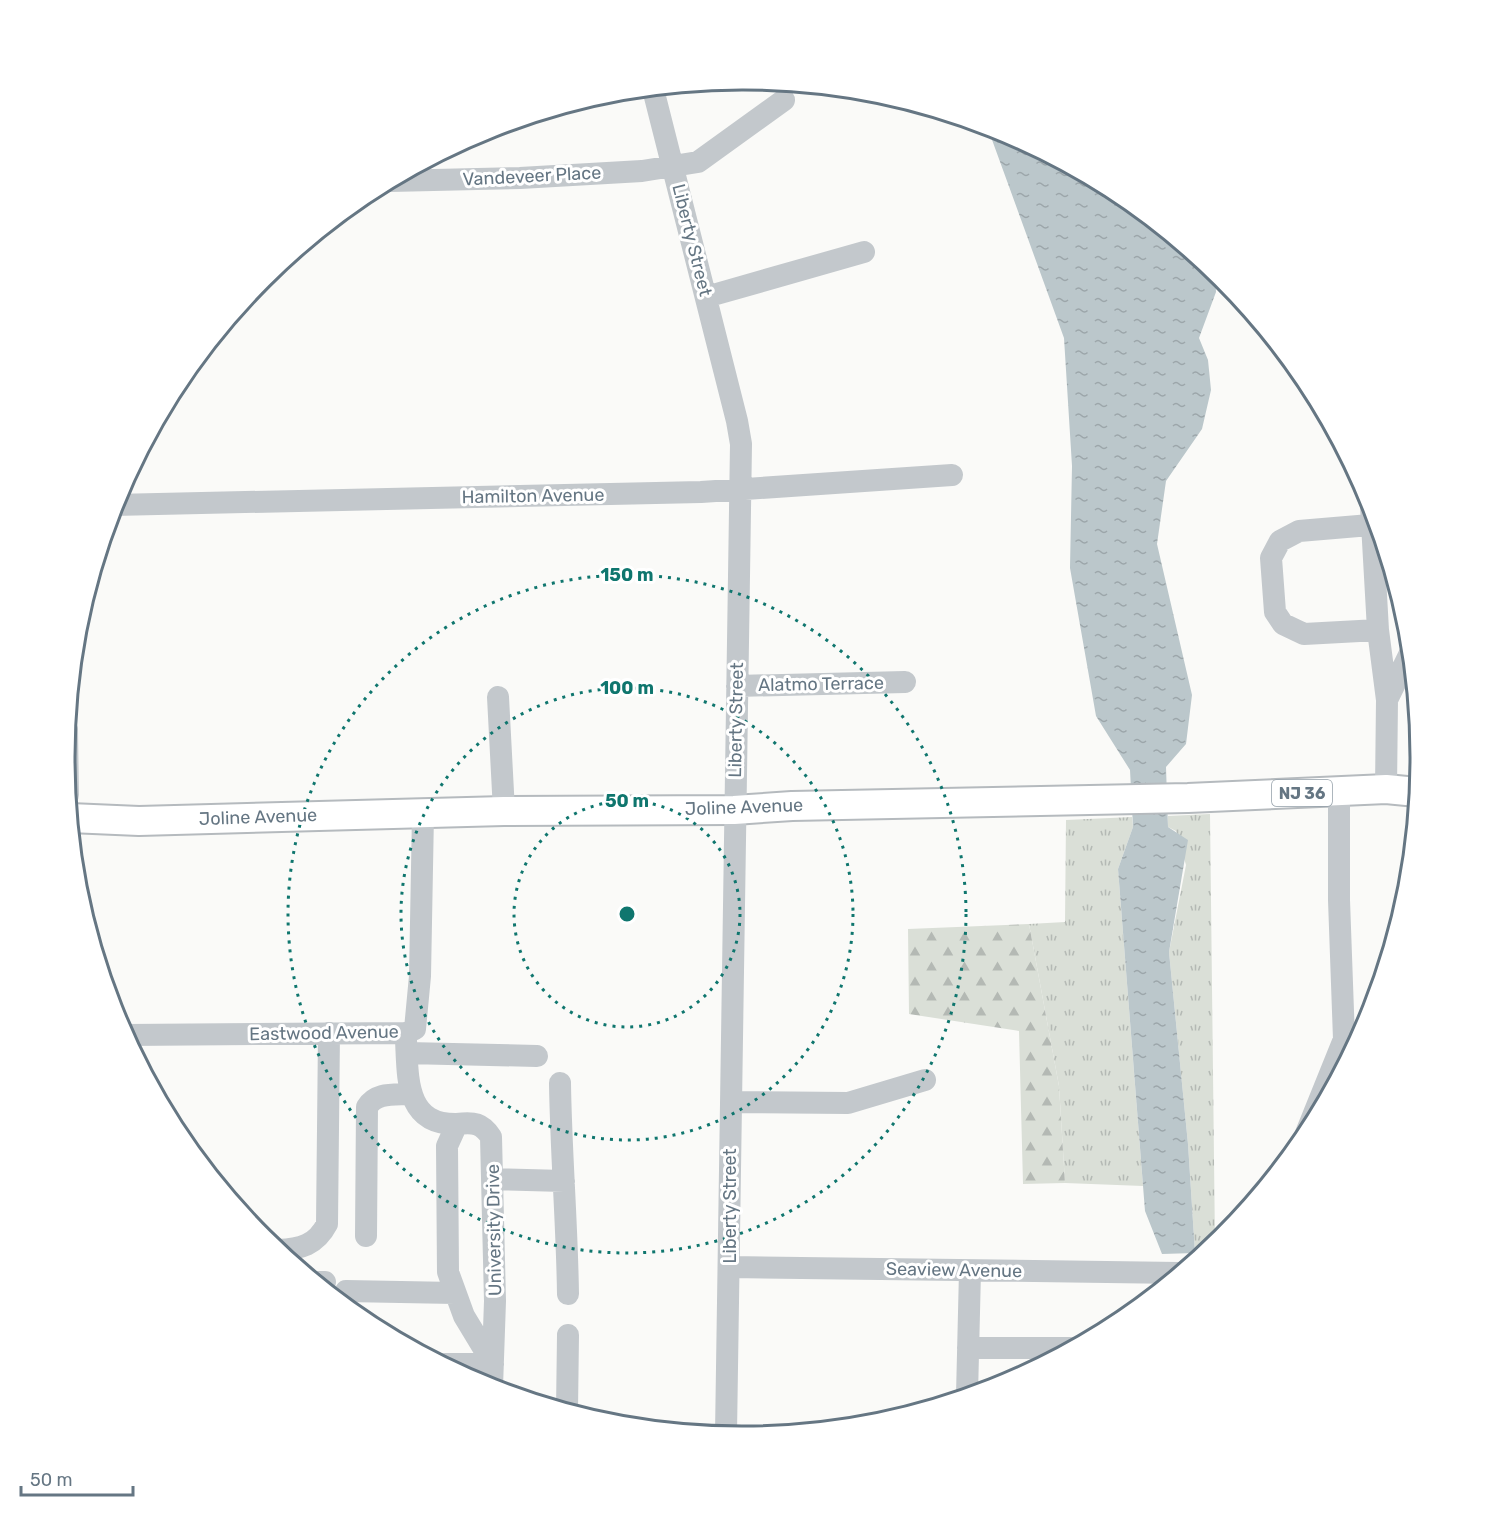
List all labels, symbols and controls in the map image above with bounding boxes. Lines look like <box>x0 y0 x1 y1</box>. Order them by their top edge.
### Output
street label: Vandeveer Place <box>462 161 602 191</box>
street label: Liberty Street <box>667 182 717 298</box>
street label: Hamilton Avenue <box>461 484 605 508</box>
text: 150 m <box>600 564 654 586</box>
street label: Liberty Street <box>724 662 748 778</box>
street label: Alatmo Terrace <box>758 672 884 696</box>
text: 100 m <box>600 677 654 699</box>
road number: NJ 36 <box>1272 780 1332 806</box>
text: 50 m <box>605 790 649 812</box>
street label: Joline Avenue <box>684 794 804 820</box>
street label: Joline Avenue <box>198 804 318 830</box>
centre of rings <box>617 904 637 924</box>
street label: Eastwood Avenue <box>249 1021 399 1045</box>
street label: Liberty Street <box>719 1148 741 1264</box>
street label: University Drive <box>482 1164 506 1296</box>
street label: Seaview Avenue <box>886 1258 1022 1282</box>
scale bar <box>21 1459 134 1497</box>
text: 50 m <box>30 1469 73 1491</box>

